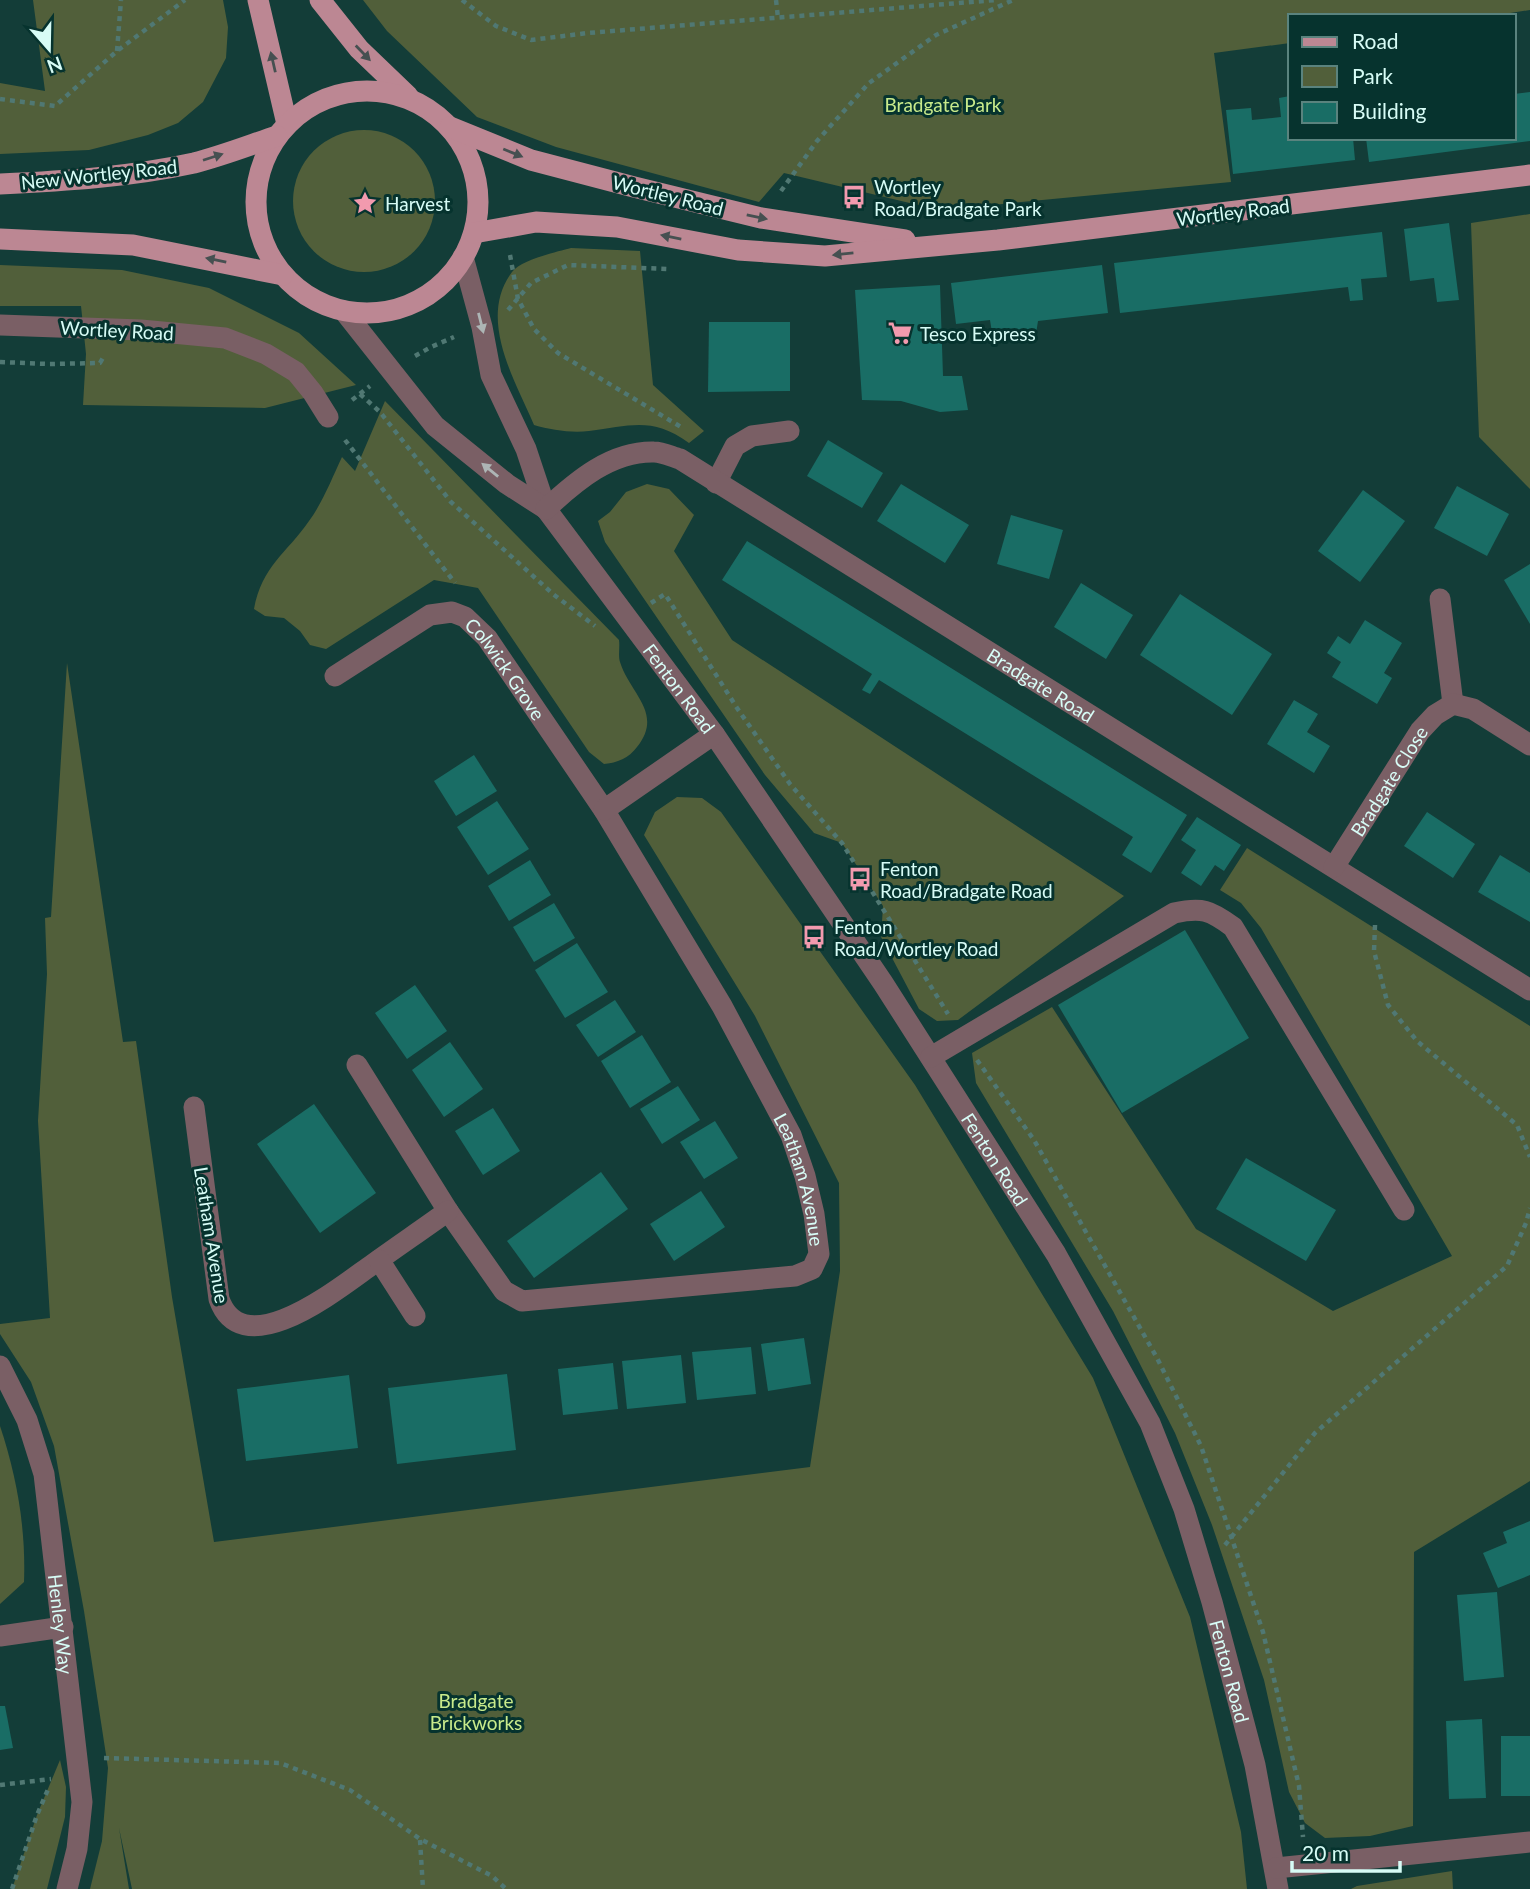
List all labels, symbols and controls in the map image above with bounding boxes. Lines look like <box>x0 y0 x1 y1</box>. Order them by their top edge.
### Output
north arrow <box>14 14 84 84</box>
legend <box>1288 14 1516 140</box>
text: Road <box>1352 28 1399 53</box>
one-way arrow <box>355 44 372 61</box>
one-way arrow <box>267 51 278 73</box>
text: N <box>44 52 66 79</box>
text: Park <box>1352 63 1393 88</box>
park label: Bradgate Park <box>885 93 1002 116</box>
text: Building <box>1352 98 1427 123</box>
one-way arrow <box>503 147 523 159</box>
one-way arrow <box>202 151 223 162</box>
street label: New Wortley Road <box>20 154 178 194</box>
street label: Wortley Road <box>610 170 726 220</box>
place label: Wortley Road/Bradgate Park <box>874 175 1042 220</box>
bus stop icon: Wortley Road/Bradgate Park <box>840 183 868 211</box>
place icon: Harvest <box>351 189 379 217</box>
place label: Harvest <box>385 192 450 215</box>
street label: Wortley Road <box>1175 194 1291 230</box>
one-way arrow <box>746 211 768 222</box>
one-way arrow <box>660 231 682 242</box>
one-way arrow <box>832 249 854 260</box>
one-way arrow <box>205 254 227 265</box>
one-way arrow <box>476 312 487 334</box>
street label: Wortley Road <box>60 316 174 344</box>
supermarket icon: Tesco Express <box>886 319 914 347</box>
place label: Tesco Express <box>920 322 1036 345</box>
one-way arrow <box>482 463 500 478</box>
street label: Colwick Grove <box>461 612 551 724</box>
street label: Fenton Road <box>639 639 721 737</box>
street label: Bradgate Road <box>983 642 1099 727</box>
street label: Bradgate Close <box>1345 721 1432 840</box>
place label: Fenton Road/Bradgate Road <box>880 857 1053 902</box>
bus stop icon: Fenton Road/Bradgate Road <box>846 865 874 893</box>
place label: Fenton Road/Wortley Road <box>834 915 998 960</box>
bus stop icon: Fenton Road/Wortley Road <box>800 923 828 951</box>
street label: Fenton Road <box>957 1108 1033 1210</box>
street label: Leatham Avenue <box>770 1109 829 1247</box>
street label: Leatham Avenue <box>190 1165 234 1305</box>
street label: Henley Way <box>44 1573 79 1676</box>
street label: Fenton Road <box>1206 1617 1255 1725</box>
park label: Bradgate Brickworks <box>430 1689 522 1734</box>
scale bar <box>1292 1829 1400 1873</box>
text: 20 m <box>1302 1840 1349 1865</box>

